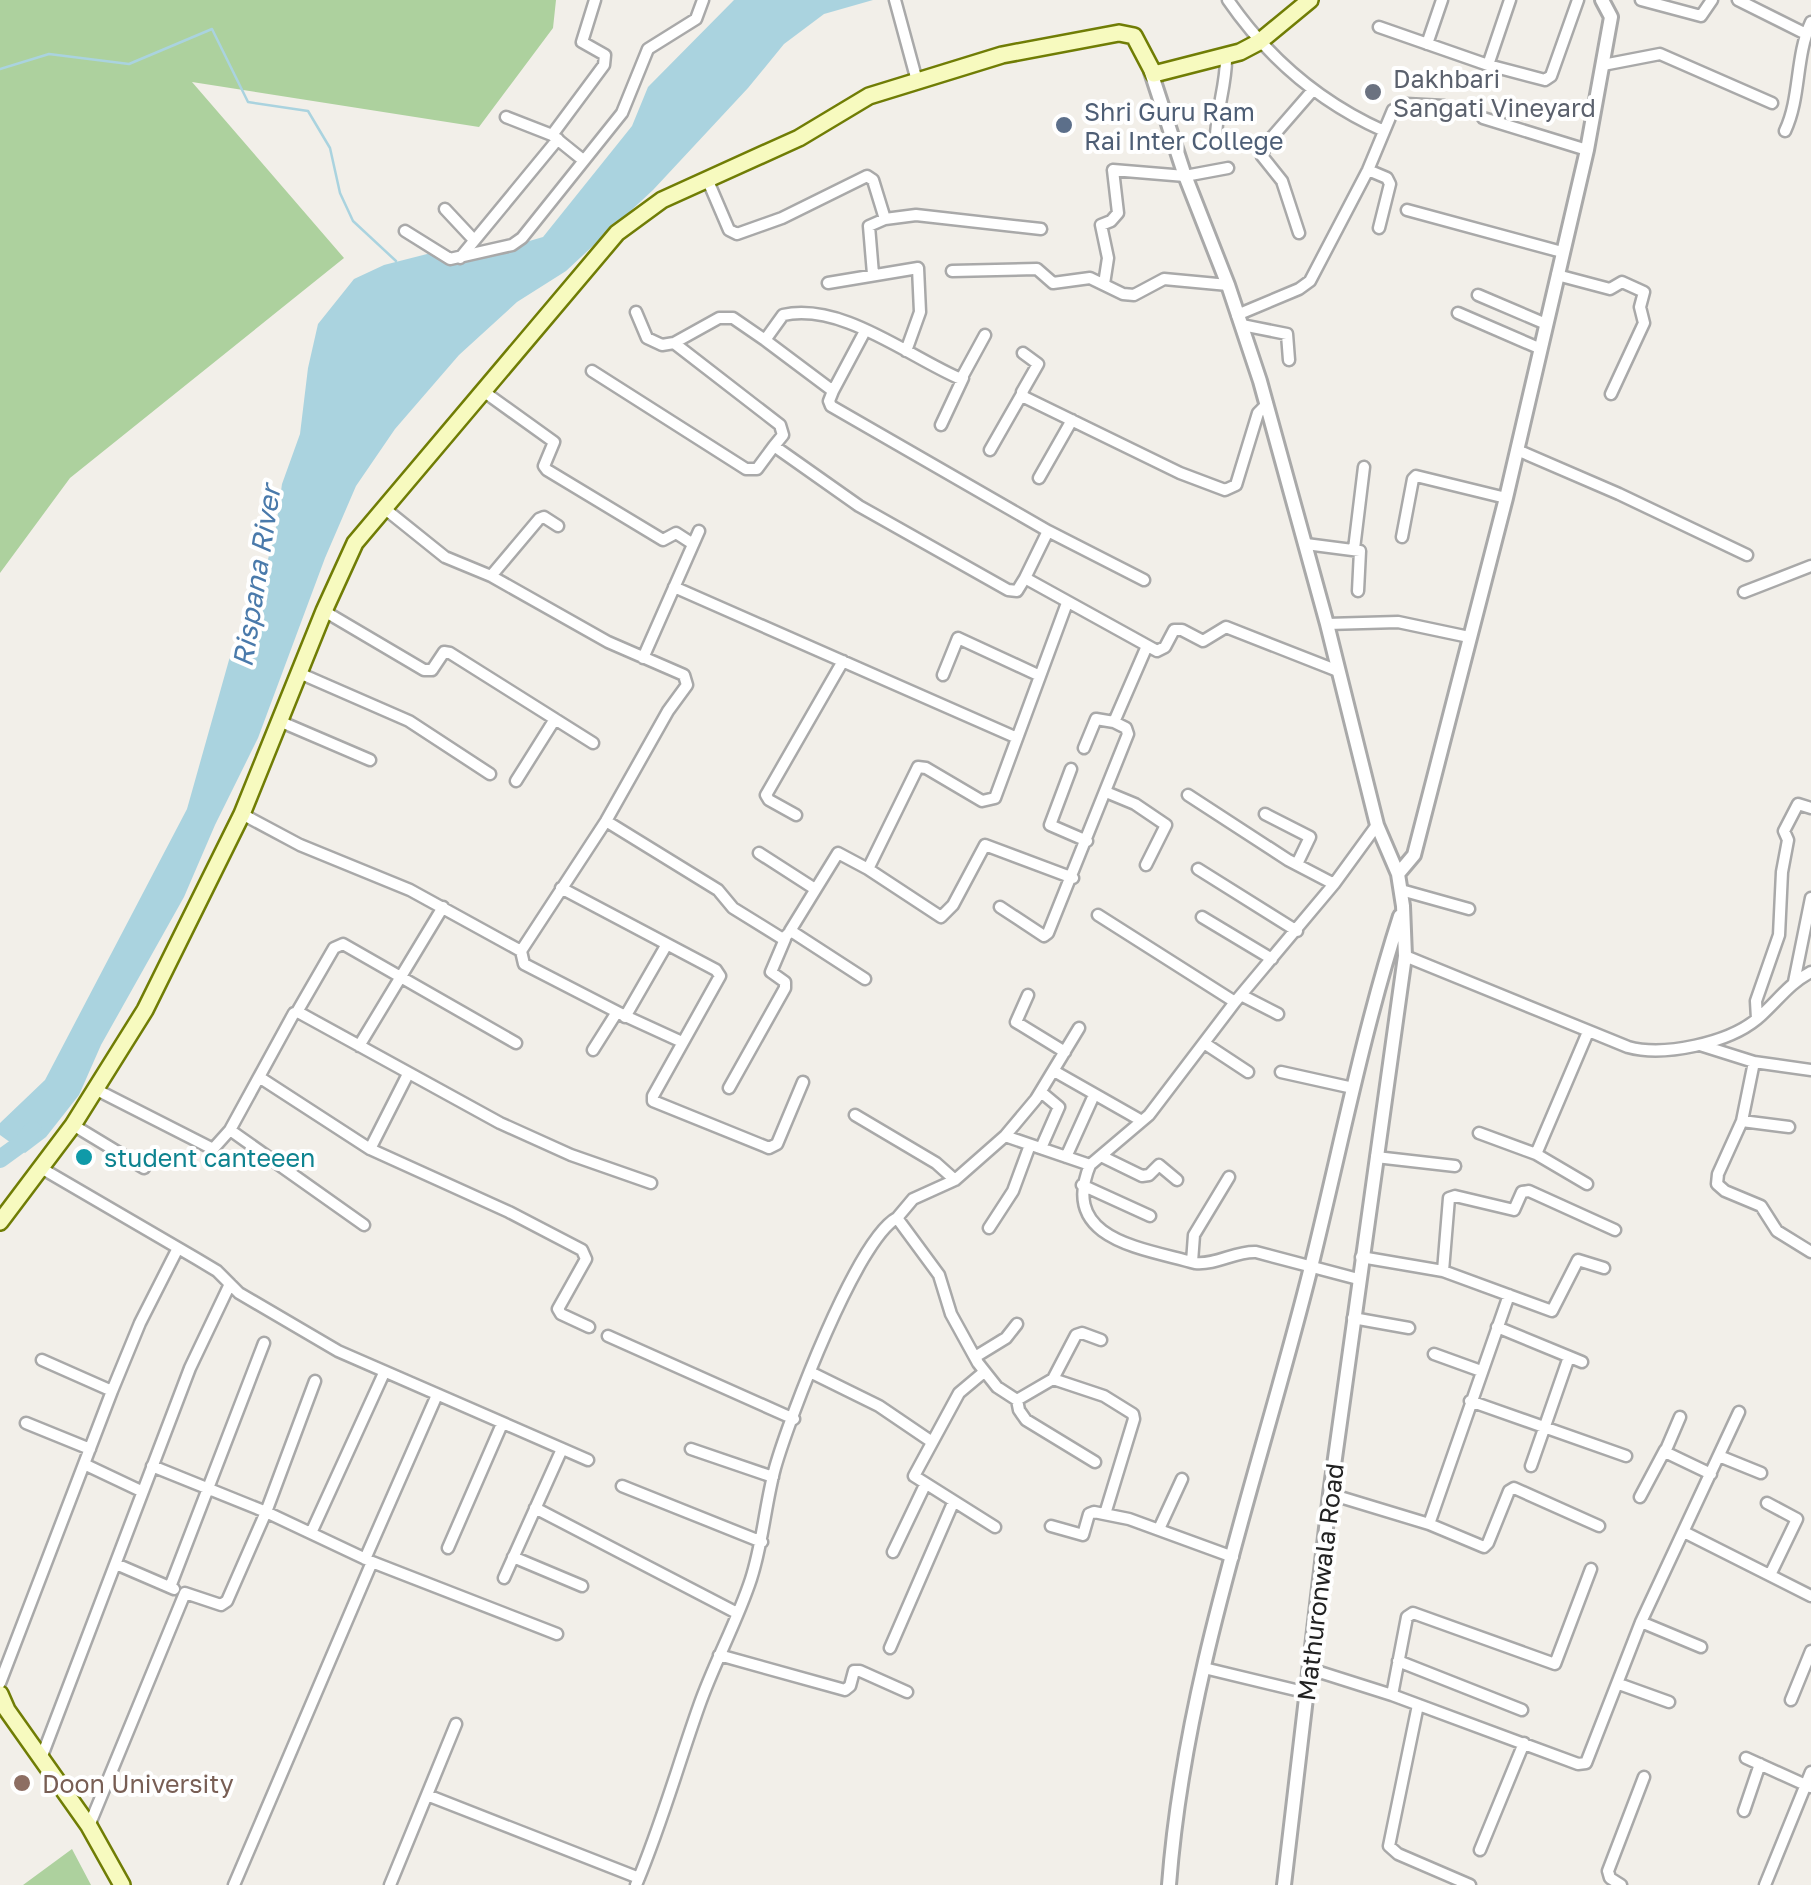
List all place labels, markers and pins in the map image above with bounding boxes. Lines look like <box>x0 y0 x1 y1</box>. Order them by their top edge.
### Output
place label: Dakhbari Sangati Vineyard <box>1393 63 1596 123</box>
marker: Dakhbari Sangati Vineyard <box>1362 81 1384 103</box>
place label: Shri Guru Ram Rai Inter College <box>1084 96 1283 156</box>
marker: Shri Guru Ram Rai Inter College <box>1053 114 1075 136</box>
place label: student canteeen <box>104 1142 315 1173</box>
marker: student canteeen <box>73 1146 95 1168</box>
place label: Doon University <box>42 1768 234 1799</box>
marker: Doon University <box>11 1772 33 1794</box>

